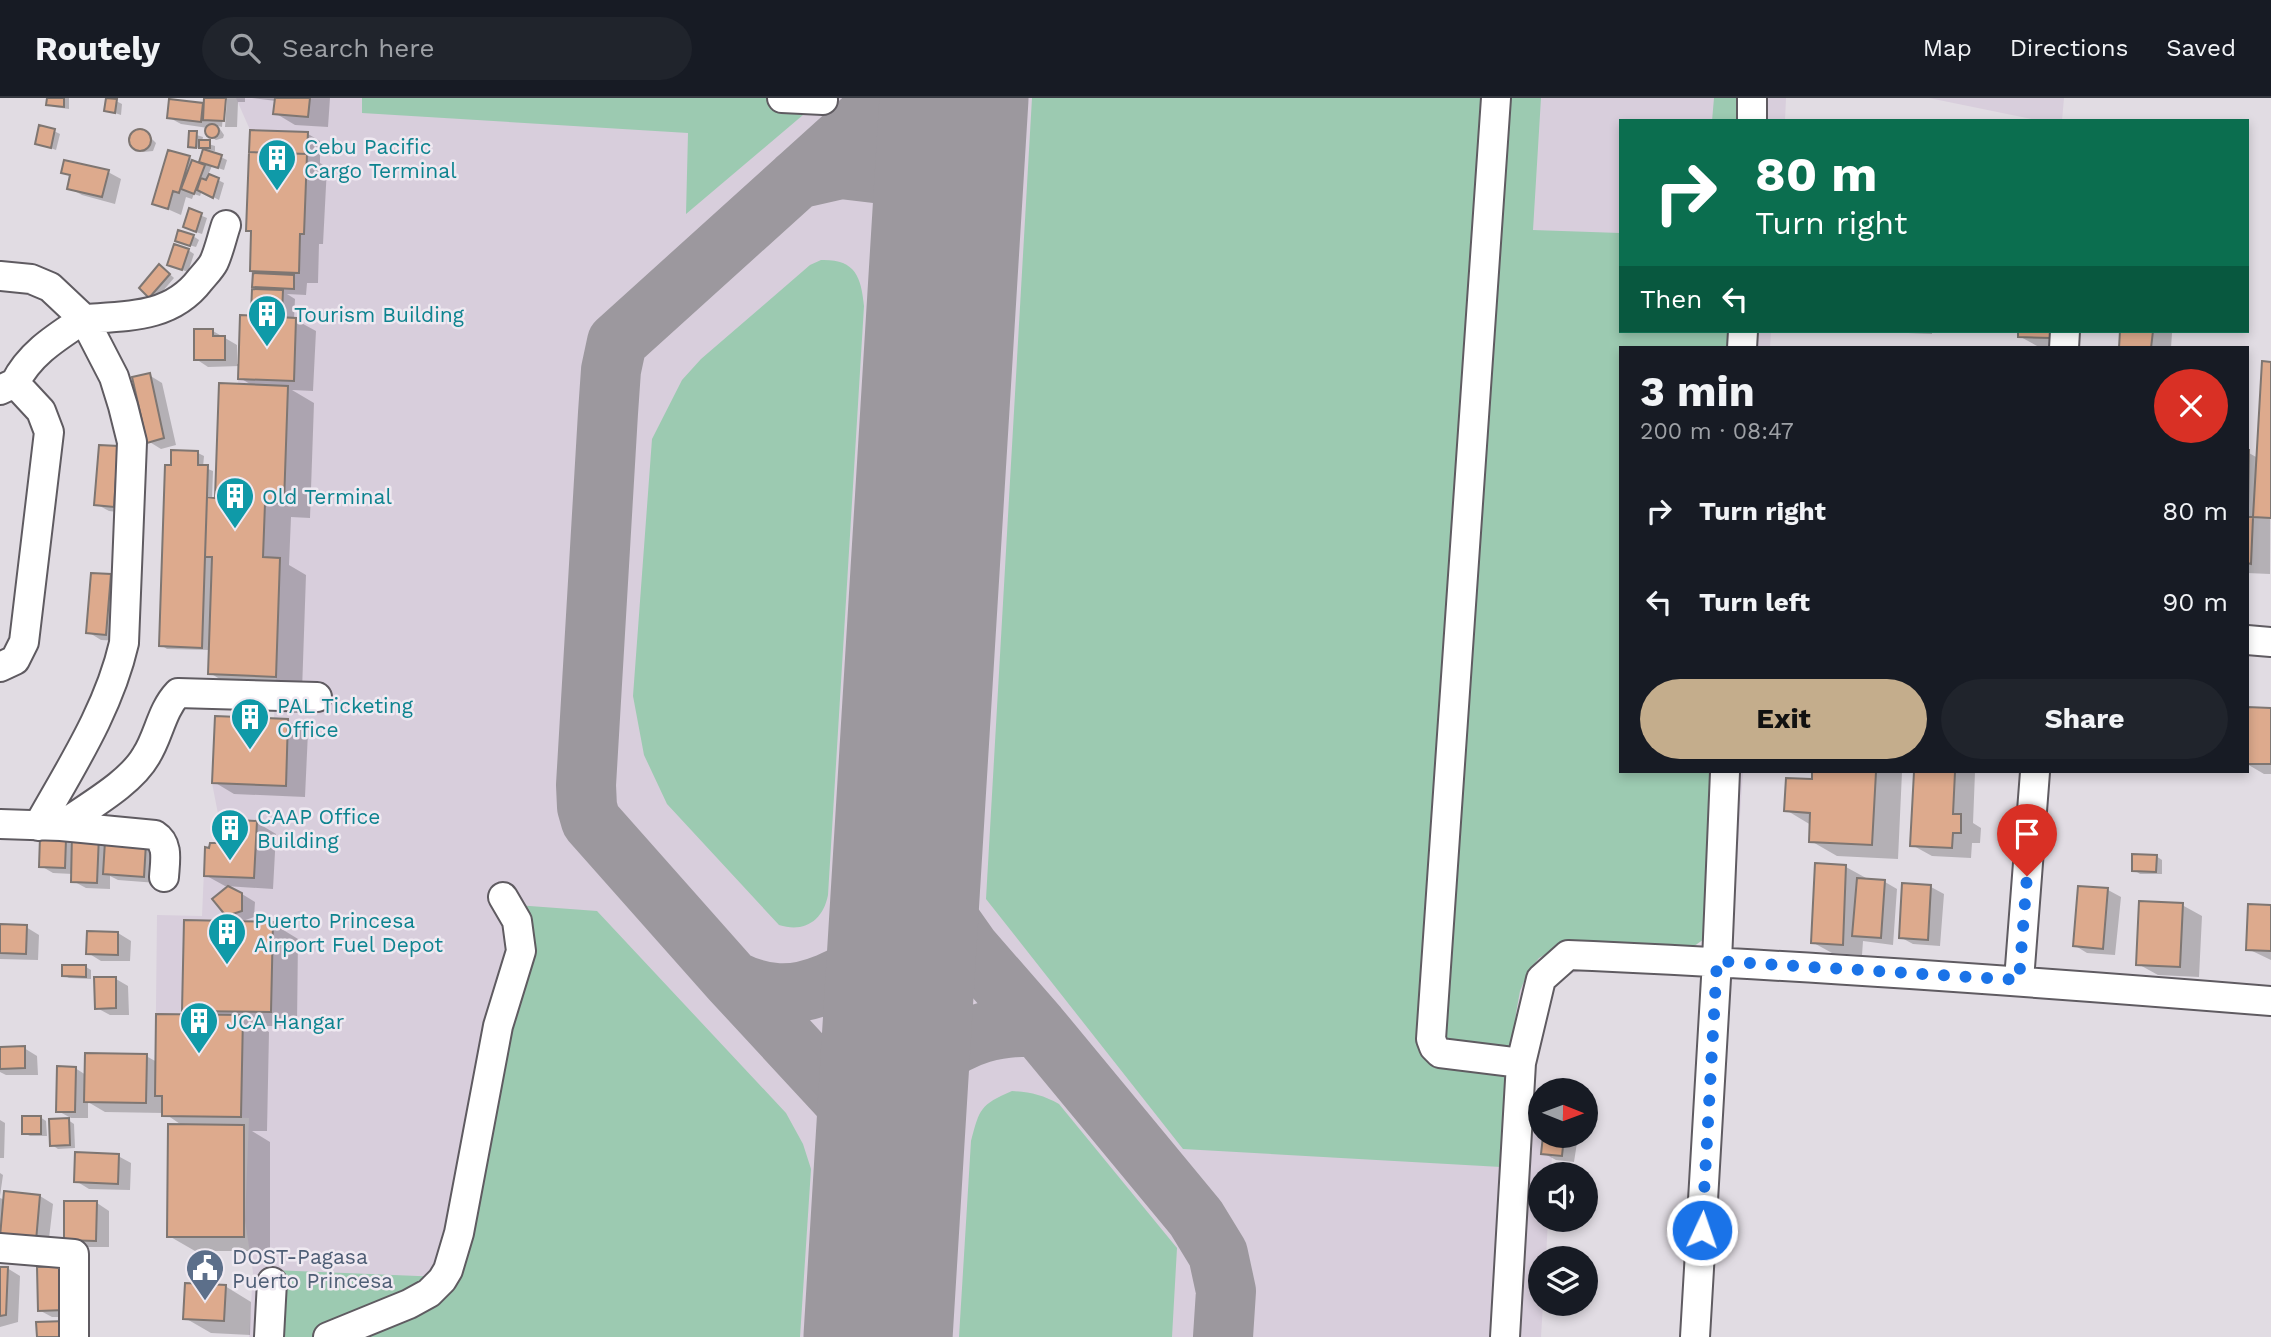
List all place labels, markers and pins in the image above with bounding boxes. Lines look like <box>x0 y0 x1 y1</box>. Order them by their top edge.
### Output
place label: Cebu Pacific Cargo Terminal <box>304 134 457 183</box>
building icon: Cebu Pacific Cargo Terminal <box>256 137 298 192</box>
building icon: Tourism Building <box>246 293 288 348</box>
place label: Tourism Building <box>294 302 465 327</box>
building icon: Old Terminal <box>214 475 256 530</box>
place label: Old Terminal <box>262 484 392 509</box>
place label: PAL Ticketing Office <box>277 693 414 742</box>
building icon: PAL Ticketing Office <box>229 696 271 751</box>
place label: CAAP Office Building <box>257 804 380 853</box>
pin <box>1997 804 2057 876</box>
building icon: CAAP Office Building <box>209 807 251 862</box>
place label: Puerto Princesa Airport Fuel Depot <box>254 908 443 957</box>
building icon: Puerto Princesa Airport Fuel Depot <box>206 911 248 966</box>
building icon: JCA Hangar <box>178 1000 220 1055</box>
place label: JCA Hangar <box>226 1009 345 1034</box>
place label: DOST-Pagasa Puerto Princesa <box>232 1244 393 1293</box>
public building icon: DOST-Pagasa Puerto Princesa <box>184 1247 226 1302</box>

